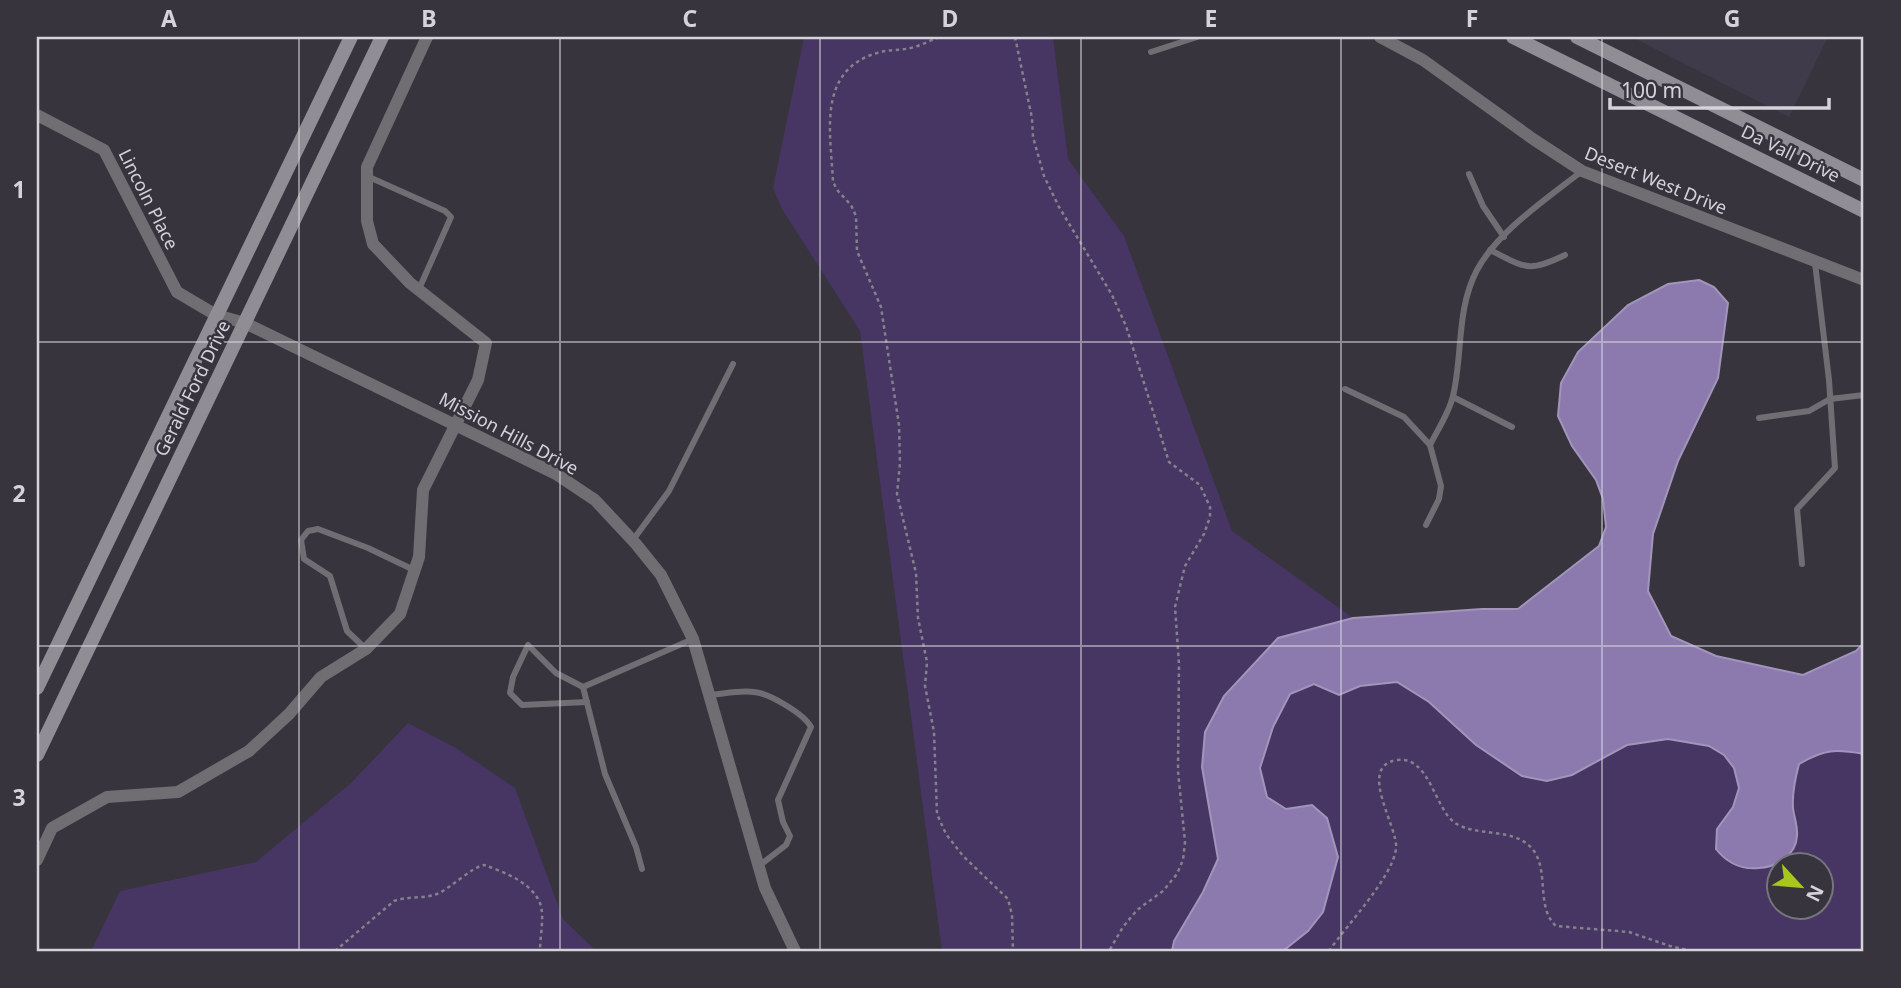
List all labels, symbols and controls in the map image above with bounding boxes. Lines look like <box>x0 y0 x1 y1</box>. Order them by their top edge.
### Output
text: A <box>161 2 177 34</box>
text: B <box>421 2 437 34</box>
text: C <box>683 2 698 34</box>
text: D <box>942 2 958 34</box>
text: E <box>1205 2 1217 34</box>
text: F <box>1466 2 1478 34</box>
text: G <box>1724 2 1740 34</box>
scale bar <box>1610 66 1829 110</box>
text: 100 m <box>1621 76 1682 104</box>
street label: Da Vall Drive <box>1738 119 1844 187</box>
street label: Desert West Drive <box>1581 140 1731 220</box>
street label: Lincoln Place <box>113 145 185 253</box>
text: 1 <box>12 173 26 205</box>
street label: Gerald Ford Drive <box>149 316 235 460</box>
street label: Mission Hills Drive <box>435 386 583 480</box>
text: 2 <box>12 477 26 509</box>
text: 3 <box>12 781 26 813</box>
north arrow <box>1764 852 1834 922</box>
text: N <box>1800 881 1830 906</box>

